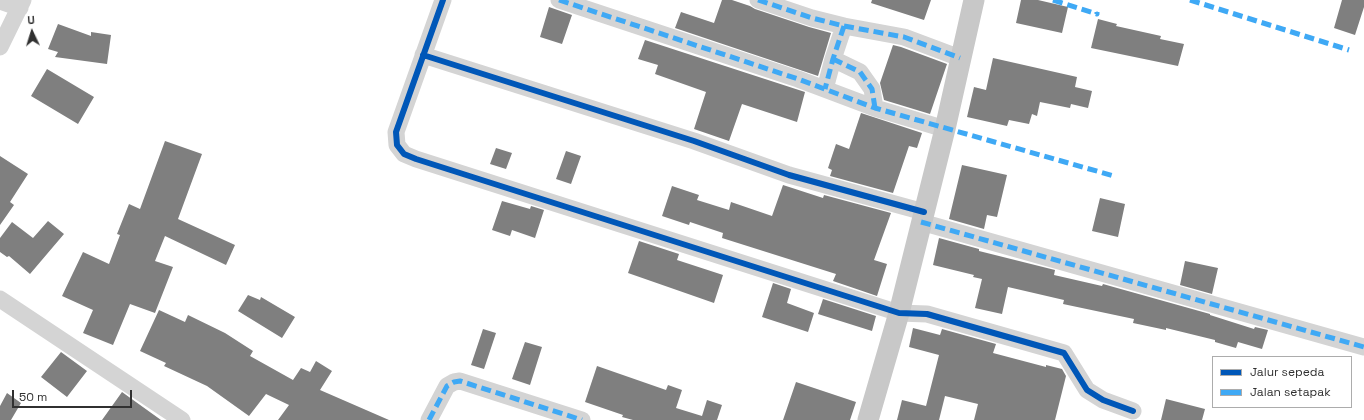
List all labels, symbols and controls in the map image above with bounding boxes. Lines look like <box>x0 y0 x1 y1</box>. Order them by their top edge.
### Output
north arrow <box>12 12 52 52</box>
text: U <box>27 13 35 27</box>
legend <box>1212 356 1352 408</box>
text: Jalur sepeda <box>1250 364 1325 380</box>
scale bar <box>14 382 134 408</box>
text: Jalan setapak <box>1250 384 1331 400</box>
text: 50 m <box>19 389 47 405</box>

